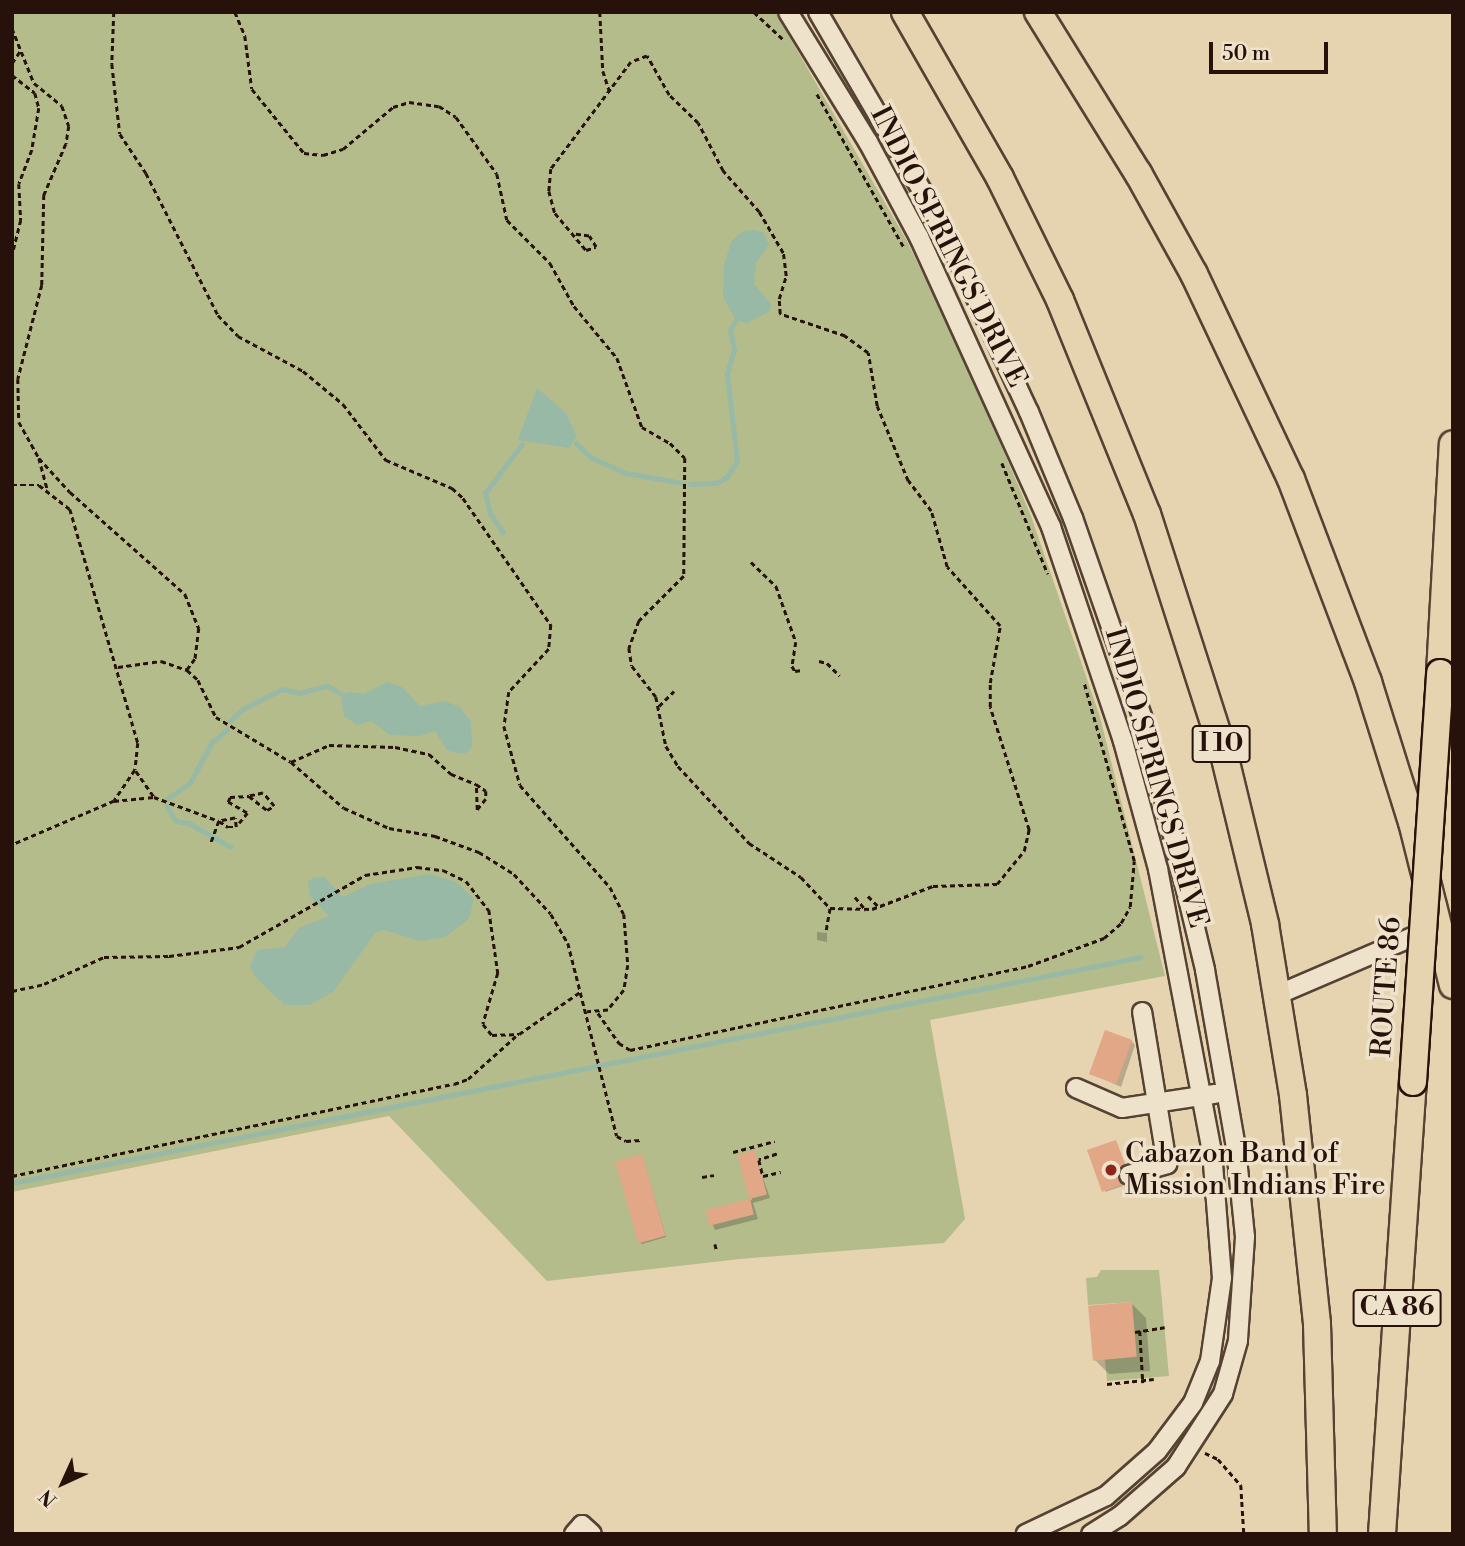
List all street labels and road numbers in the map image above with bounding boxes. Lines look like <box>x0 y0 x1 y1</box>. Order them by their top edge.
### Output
street label: INDIO SPRINGS DRIVE <box>863 101 1033 393</box>
street label: INDIO SPRINGS DRIVE <box>1097 624 1215 932</box>
road number: I 10 <box>1191 722 1251 766</box>
street label: ROUTE 86 <box>1365 916 1409 1058</box>
road number: CA 86 <box>1352 1286 1442 1330</box>

